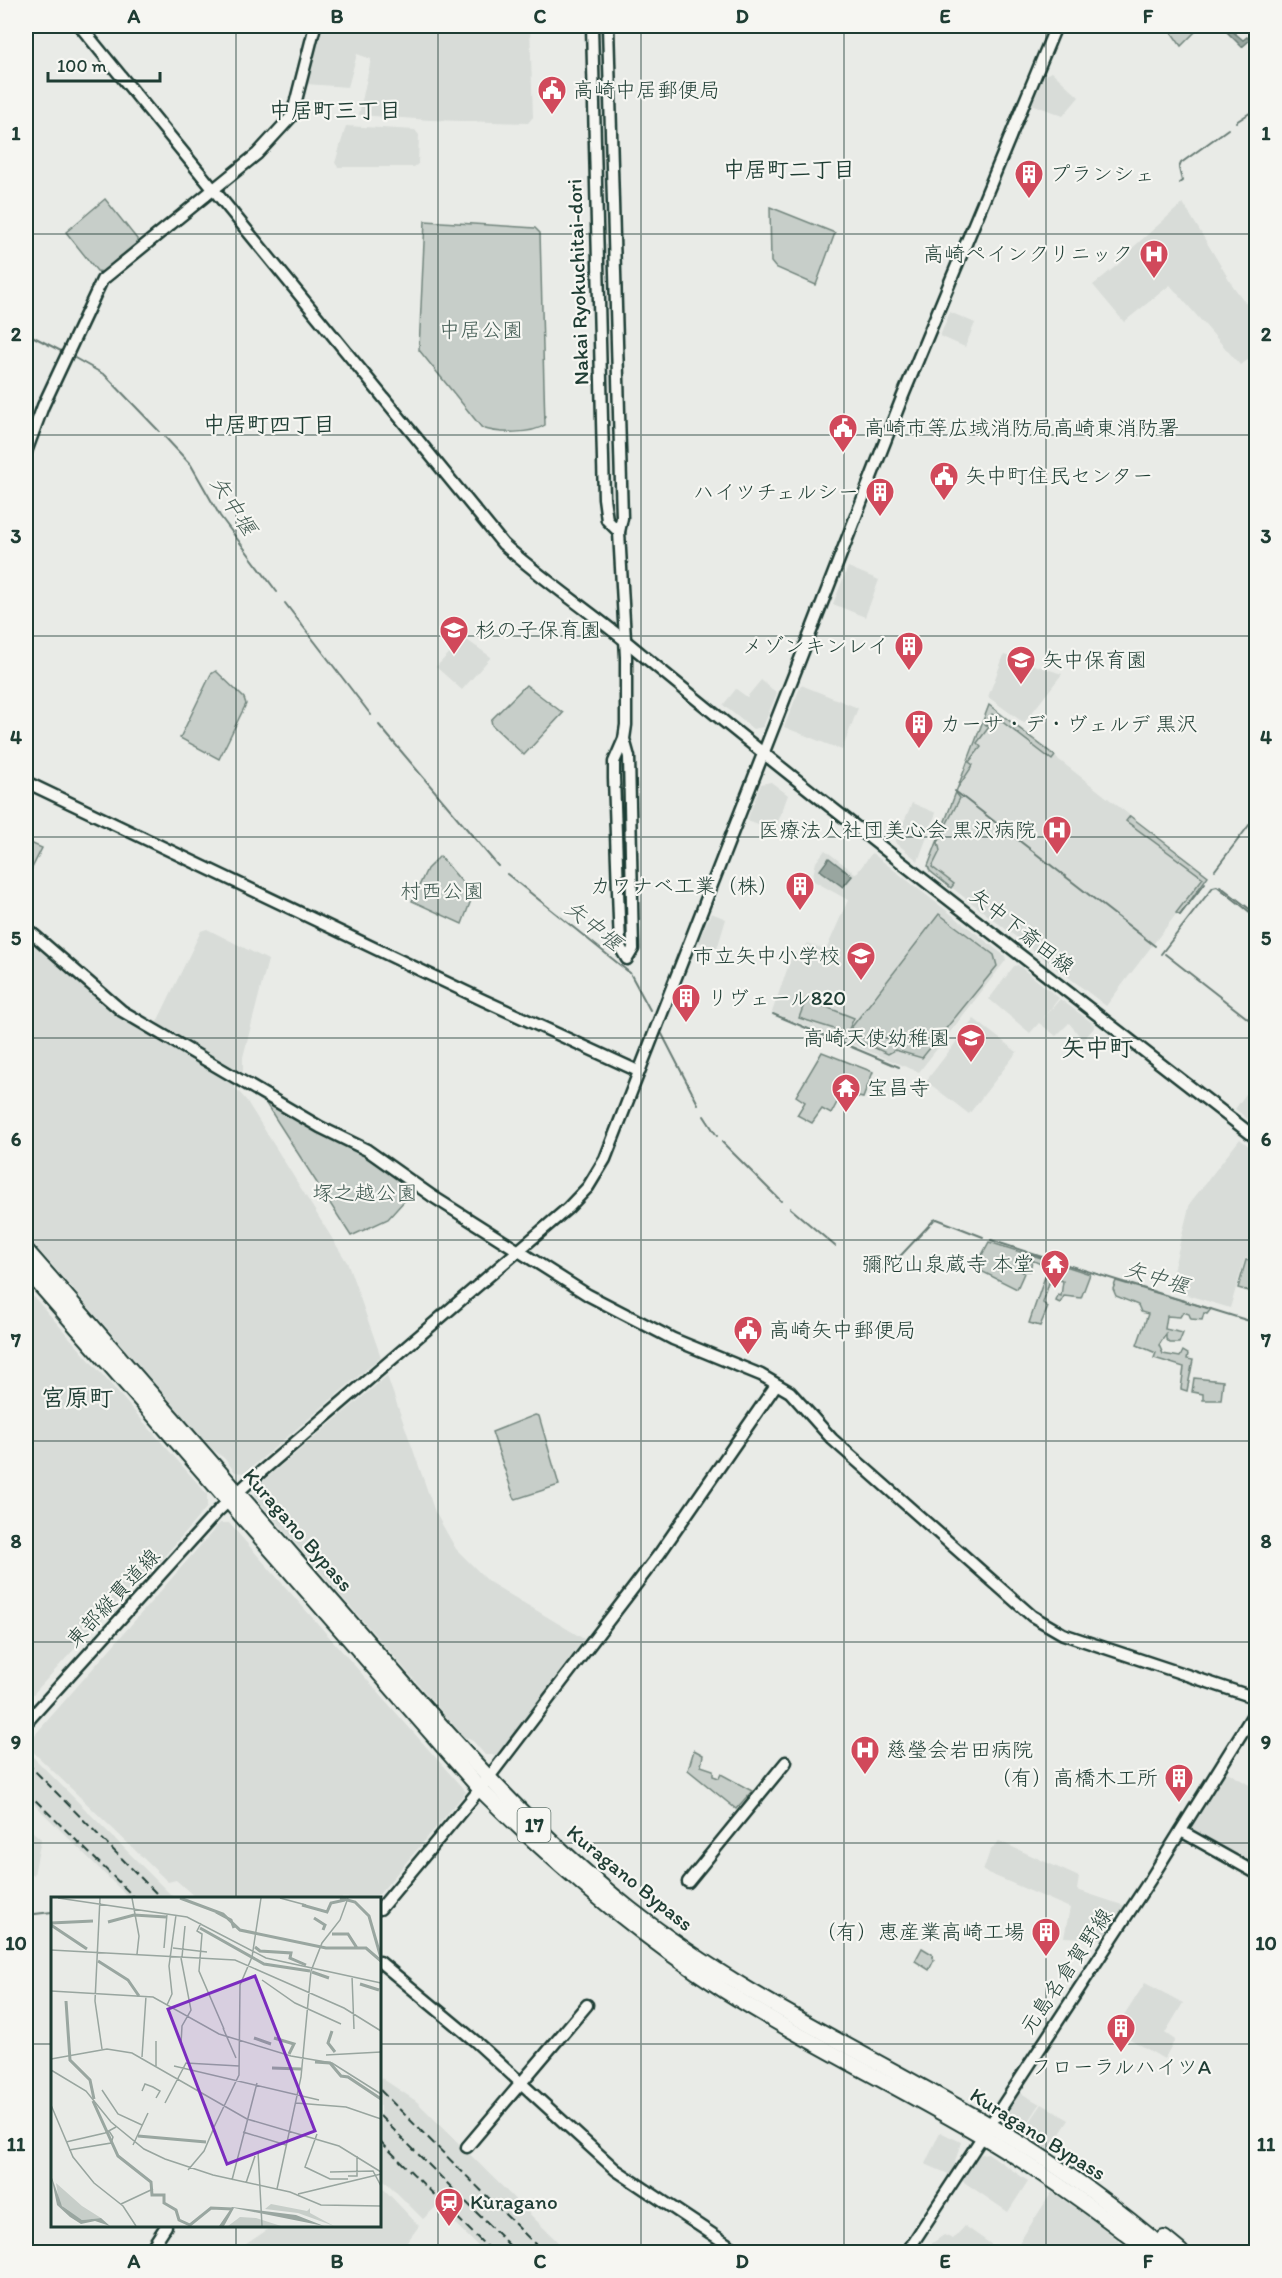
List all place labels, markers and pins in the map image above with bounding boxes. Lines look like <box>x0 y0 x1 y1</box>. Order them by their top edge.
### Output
public building icon: 高崎中居郵便局 <box>536 74 568 116</box>
place label: 高崎中居郵便局 <box>573 77 720 102</box>
building icon: プランシェ <box>1013 158 1045 200</box>
place label: プランシェ <box>1050 161 1155 186</box>
hospital icon: 高崎ペインクリニック <box>1138 238 1170 280</box>
place label: 高崎ペインクリニック <box>923 241 1133 266</box>
public building icon: 高崎市等広域消防局高崎東消防署 <box>827 412 859 454</box>
place label: 高崎市等広域消防局高崎東消防署 <box>864 415 1179 440</box>
public building icon: 矢中町住民センター <box>928 460 960 502</box>
place label: 矢中町住民センター <box>965 463 1153 488</box>
building icon: ハイツチェルシー <box>864 476 896 518</box>
place label: ハイツチェルシー <box>693 479 859 504</box>
school or university icon: 杉の子保育園 <box>438 614 470 656</box>
place label: 杉の子保育園 <box>475 617 601 642</box>
building icon: メゾンキンレイ <box>893 630 925 672</box>
place label: メゾンキンレイ <box>742 633 888 658</box>
school or university icon: 矢中保育園 <box>1005 644 1037 686</box>
place label: 矢中保育園 <box>1042 647 1147 672</box>
building icon: カーサ・デ・ヴェルデ 黒沢 <box>903 708 935 750</box>
place label: カーサ・デ・ヴェルデ 黒沢 <box>940 711 1198 736</box>
hospital icon: 医療法人社団美心会 黒沢病院 <box>1041 814 1073 856</box>
place label: 医療法人社団美心会 黒沢病院 <box>758 817 1036 842</box>
building icon: カワナベ工業（株） <box>784 870 816 912</box>
place label: カワナベ工業（株） <box>590 873 779 898</box>
school or university icon: 市立矢中小学校 <box>845 940 877 982</box>
place label: 市立矢中小学校 <box>693 943 840 968</box>
building icon: リヴェール820 <box>670 982 702 1024</box>
place label: リヴェール820 <box>707 985 846 1010</box>
school or university icon: 高崎天使幼稚園 <box>955 1022 987 1064</box>
place label: 高崎天使幼稚園 <box>803 1025 950 1050</box>
temple icon: 宝昌寺 <box>830 1072 862 1114</box>
place label: 宝昌寺 <box>867 1075 930 1100</box>
temple icon: 彌陀山泉蔵寺 本堂 <box>1039 1248 1071 1290</box>
place label: 彌陀山泉蔵寺 本堂 <box>861 1251 1034 1276</box>
public building icon: 高崎矢中郵便局 <box>732 1314 764 1356</box>
place label: 高崎矢中郵便局 <box>769 1317 916 1342</box>
hospital icon: 慈瑩会岩田病院 <box>849 1734 881 1776</box>
place label: 慈瑩会岩田病院 <box>886 1737 1033 1762</box>
building icon: （有）高橋木工所 <box>1163 1762 1195 1804</box>
place label: （有）高橋木工所 <box>990 1765 1158 1790</box>
building icon: （有）恵産業高崎工場 <box>1030 1916 1062 1958</box>
place label: （有）恵産業高崎工場 <box>815 1919 1025 1944</box>
building icon: フローラルハイツA <box>1105 2012 1137 2054</box>
place label: フローラルハイツA <box>1031 2054 1212 2079</box>
station icon: Kuragano <box>433 2186 465 2228</box>
place label: Kuragano <box>470 2189 558 2214</box>

